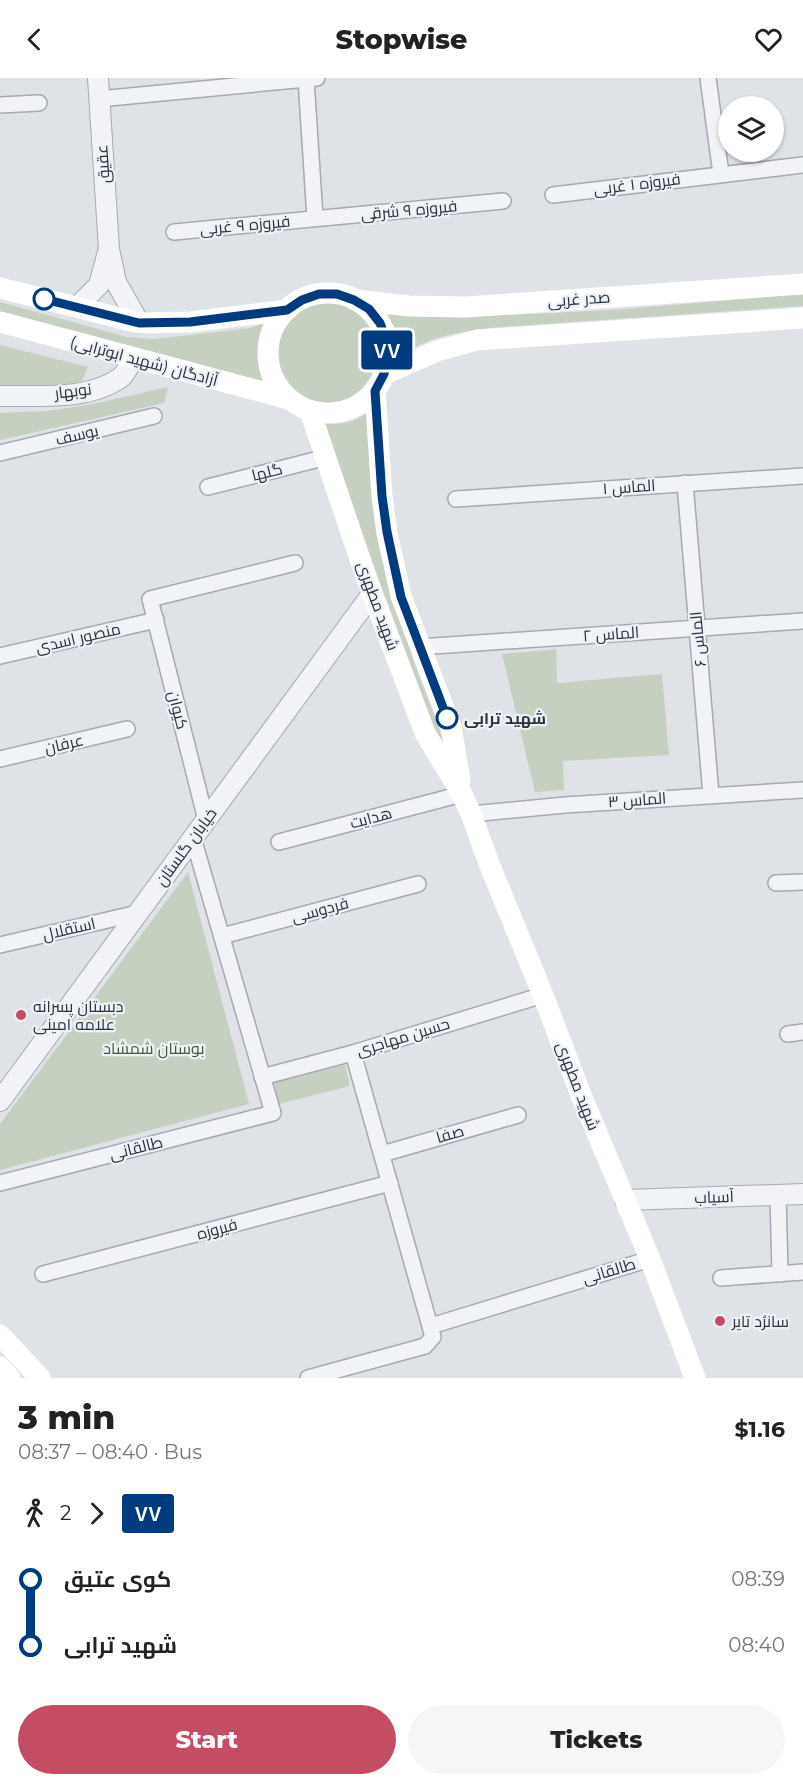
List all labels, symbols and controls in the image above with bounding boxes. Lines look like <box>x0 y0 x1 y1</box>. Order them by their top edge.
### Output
icon: back <box>18 23 51 56</box>
text: Stopwise <box>336 23 467 56</box>
icon: heart <box>752 23 785 56</box>
map controls <box>718 96 784 162</box>
button: layers <box>718 96 784 162</box>
street label: عقیق <box>92 144 115 184</box>
street label: فیروزه ۱ غربی <box>592 169 682 200</box>
street label: فیروزه ۹ شرقی <box>360 196 458 225</box>
street label: فیروزه ۹ غربی <box>199 212 291 239</box>
street label: صدر غربی <box>547 287 611 312</box>
unlabelled marker <box>33 288 55 310</box>
line badge: ۷۷ <box>360 330 414 370</box>
street label: آزادگان (شهید ابوترابی) <box>68 332 221 391</box>
text: ۷۷ <box>373 338 401 363</box>
street label: نوبهار <box>52 379 93 404</box>
street label: یوسف <box>54 421 101 449</box>
street label: گلها <box>250 459 285 486</box>
street label: الماس ۱ <box>602 476 656 499</box>
street label: شهید مطهری <box>352 559 403 653</box>
street label: الماس ۶ <box>686 610 711 667</box>
street label: منصور اسدی <box>34 619 123 658</box>
street label: الماس ۲ <box>582 623 640 646</box>
street label: کیوان <box>163 689 192 731</box>
marker: شهید ترابی <box>436 707 458 729</box>
place label: شهید ترابی <box>464 709 546 728</box>
street label: عرفان <box>43 730 86 759</box>
street label: الماس ۳ <box>607 788 667 813</box>
street label: هدایت <box>348 803 394 833</box>
street label: خیابان گلستان <box>151 804 221 890</box>
street label: فردوسی <box>289 893 351 928</box>
street label: استقلال <box>41 914 98 945</box>
place label: دبستان پسرانه علامه امینی <box>33 997 123 1035</box>
marker: دبستان پسرانه علامه امینی <box>14 1008 28 1022</box>
street label: حسین مهاجری <box>354 1014 452 1061</box>
park label: بوستان شمشاد <box>103 1039 205 1059</box>
street label: شهید مطهری <box>551 1039 604 1133</box>
street label: صفا <box>434 1121 466 1147</box>
street label: طالقانی <box>107 1132 165 1165</box>
street label: آسیاب <box>694 1187 735 1207</box>
street label: فیروزه <box>194 1214 240 1244</box>
street label: طالقانی <box>580 1254 638 1289</box>
place label: سانرُد تایر <box>731 1312 789 1331</box>
marker: سانرُد تایر <box>713 1314 727 1328</box>
text: 3 min <box>18 1397 115 1437</box>
text: $1.16 <box>735 1416 785 1443</box>
text: 08:37 – 08:40 · Bus <box>18 1440 202 1464</box>
icon: walk <box>18 1497 51 1530</box>
icon: forward <box>80 1497 113 1530</box>
text: 2 <box>60 1501 71 1525</box>
text: ۷۷ <box>134 1501 162 1526</box>
text: کوی عتیق <box>64 1566 171 1593</box>
text: 08:39 <box>731 1567 785 1591</box>
text: شهید ترابی <box>64 1632 177 1659</box>
text: 08:40 <box>728 1633 785 1657</box>
button: Start <box>18 1705 396 1774</box>
button: Tickets <box>408 1705 785 1774</box>

